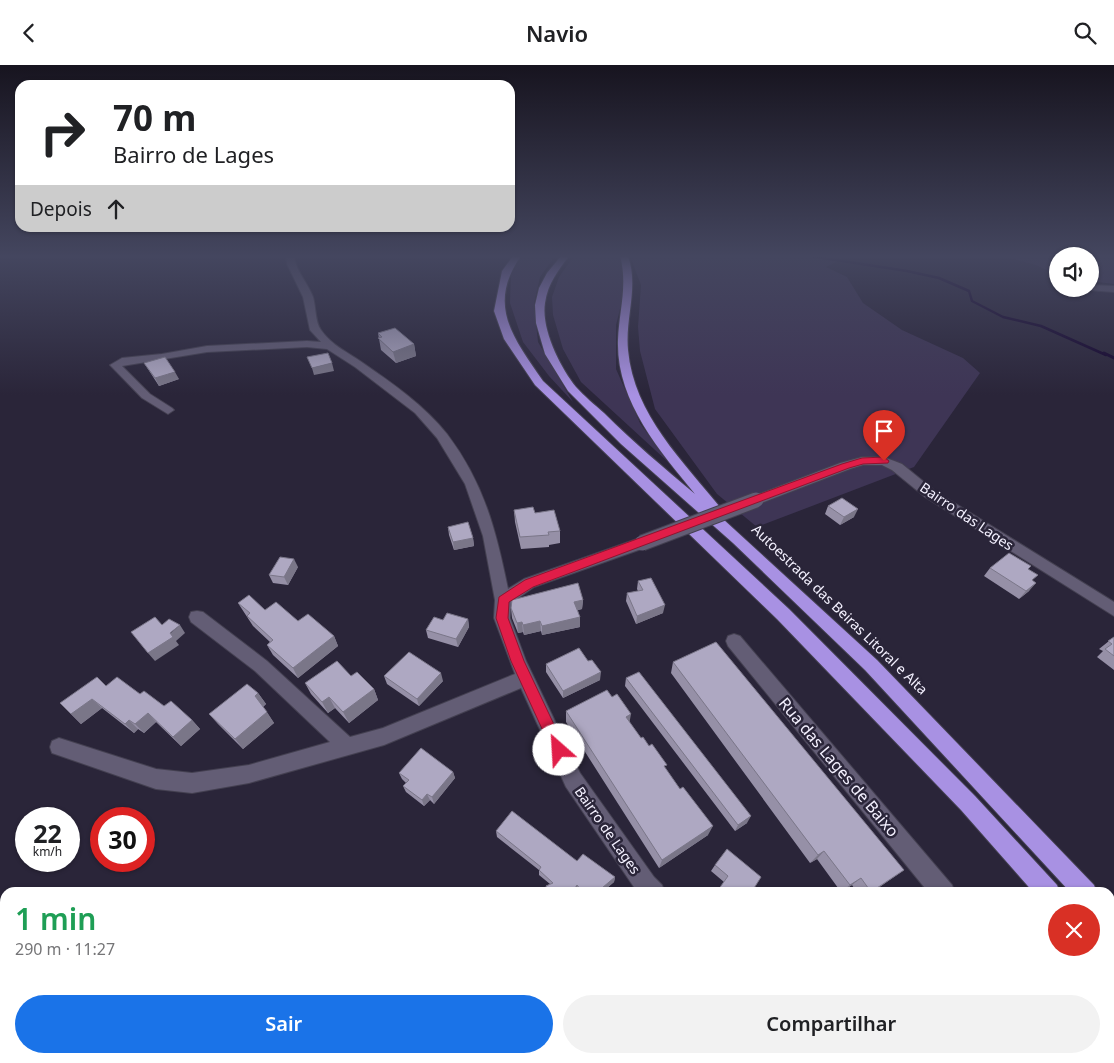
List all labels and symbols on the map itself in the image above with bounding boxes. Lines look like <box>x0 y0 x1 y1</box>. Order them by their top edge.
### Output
pin <box>863 410 905 461</box>
street label: Bairro das Lages <box>916 478 1018 555</box>
street label: Autoestrada das Beiras Litoral e Alta <box>748 520 932 698</box>
street label: Rua das Lages de Baixo <box>774 693 904 841</box>
position arrow <box>532 723 584 775</box>
street label: Bairro de Lages <box>571 783 645 878</box>
speed limit sign: 30 <box>90 807 155 872</box>

